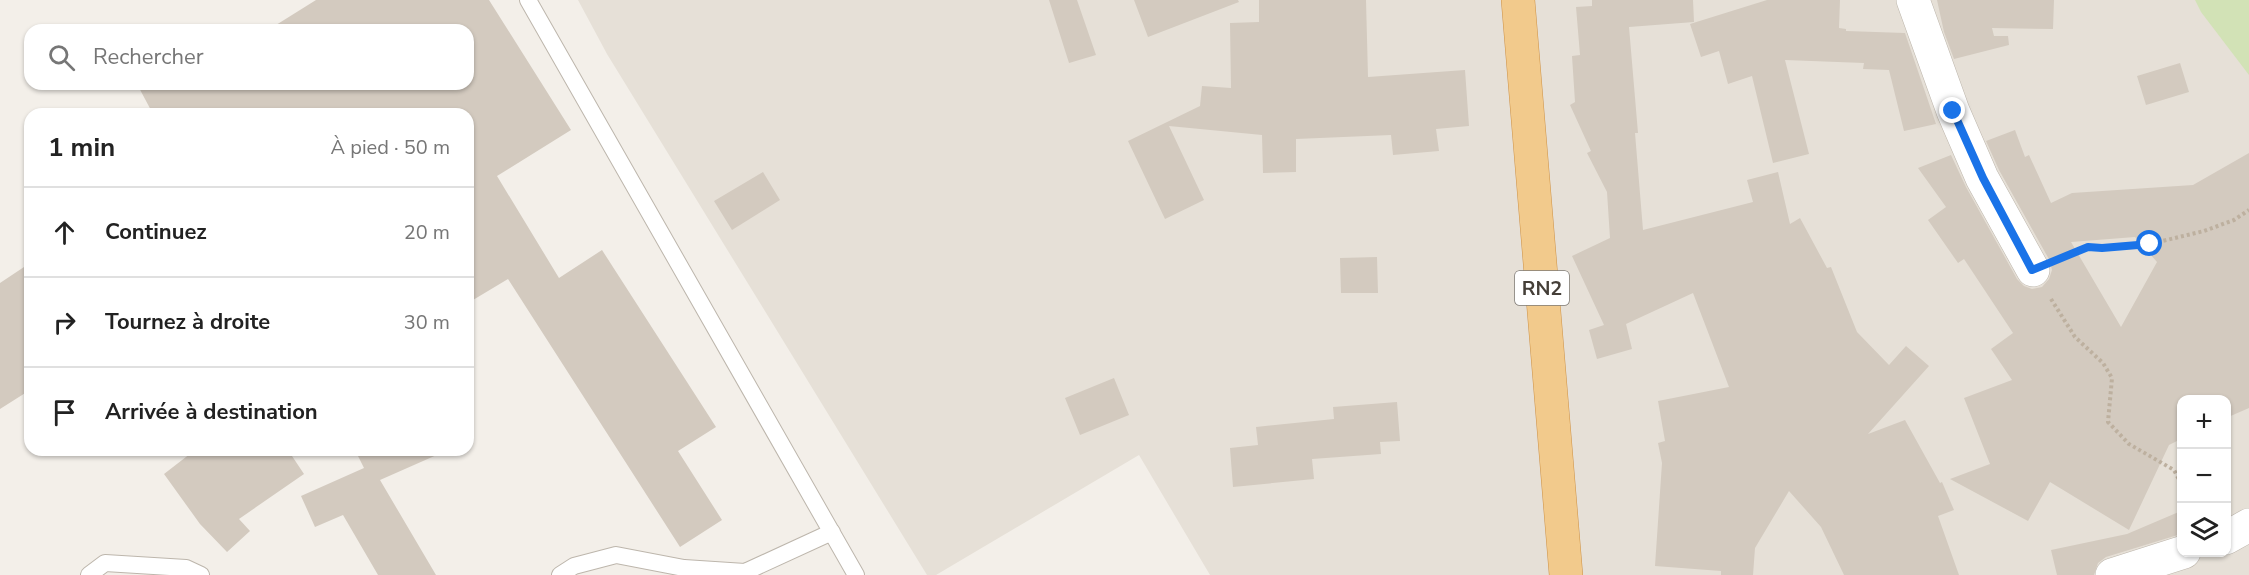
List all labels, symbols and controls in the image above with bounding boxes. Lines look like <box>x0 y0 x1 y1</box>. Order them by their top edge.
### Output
search box <box>24 24 474 90</box>
icon: search <box>45 41 78 74</box>
text: Rechercher <box>93 42 204 72</box>
route end <box>1939 97 1965 123</box>
text: 1 min <box>48 130 115 165</box>
text: À pied · 50 m <box>331 134 450 161</box>
icon: ahead <box>48 216 81 249</box>
text: Continuez <box>105 217 207 247</box>
text: 20 m <box>404 219 450 246</box>
route start <box>2136 230 2162 256</box>
road number: RN2 <box>1515 271 1569 305</box>
icon: right <box>48 306 81 339</box>
text: Tournez à droite <box>105 307 270 337</box>
text: 30 m <box>404 309 450 336</box>
map controls <box>2177 395 2231 557</box>
button: + <box>2177 395 2231 449</box>
icon: arrive <box>48 396 81 429</box>
text: Arrivée à destination <box>105 397 318 427</box>
button: − <box>2177 449 2231 503</box>
button: layers <box>2177 503 2231 557</box>

